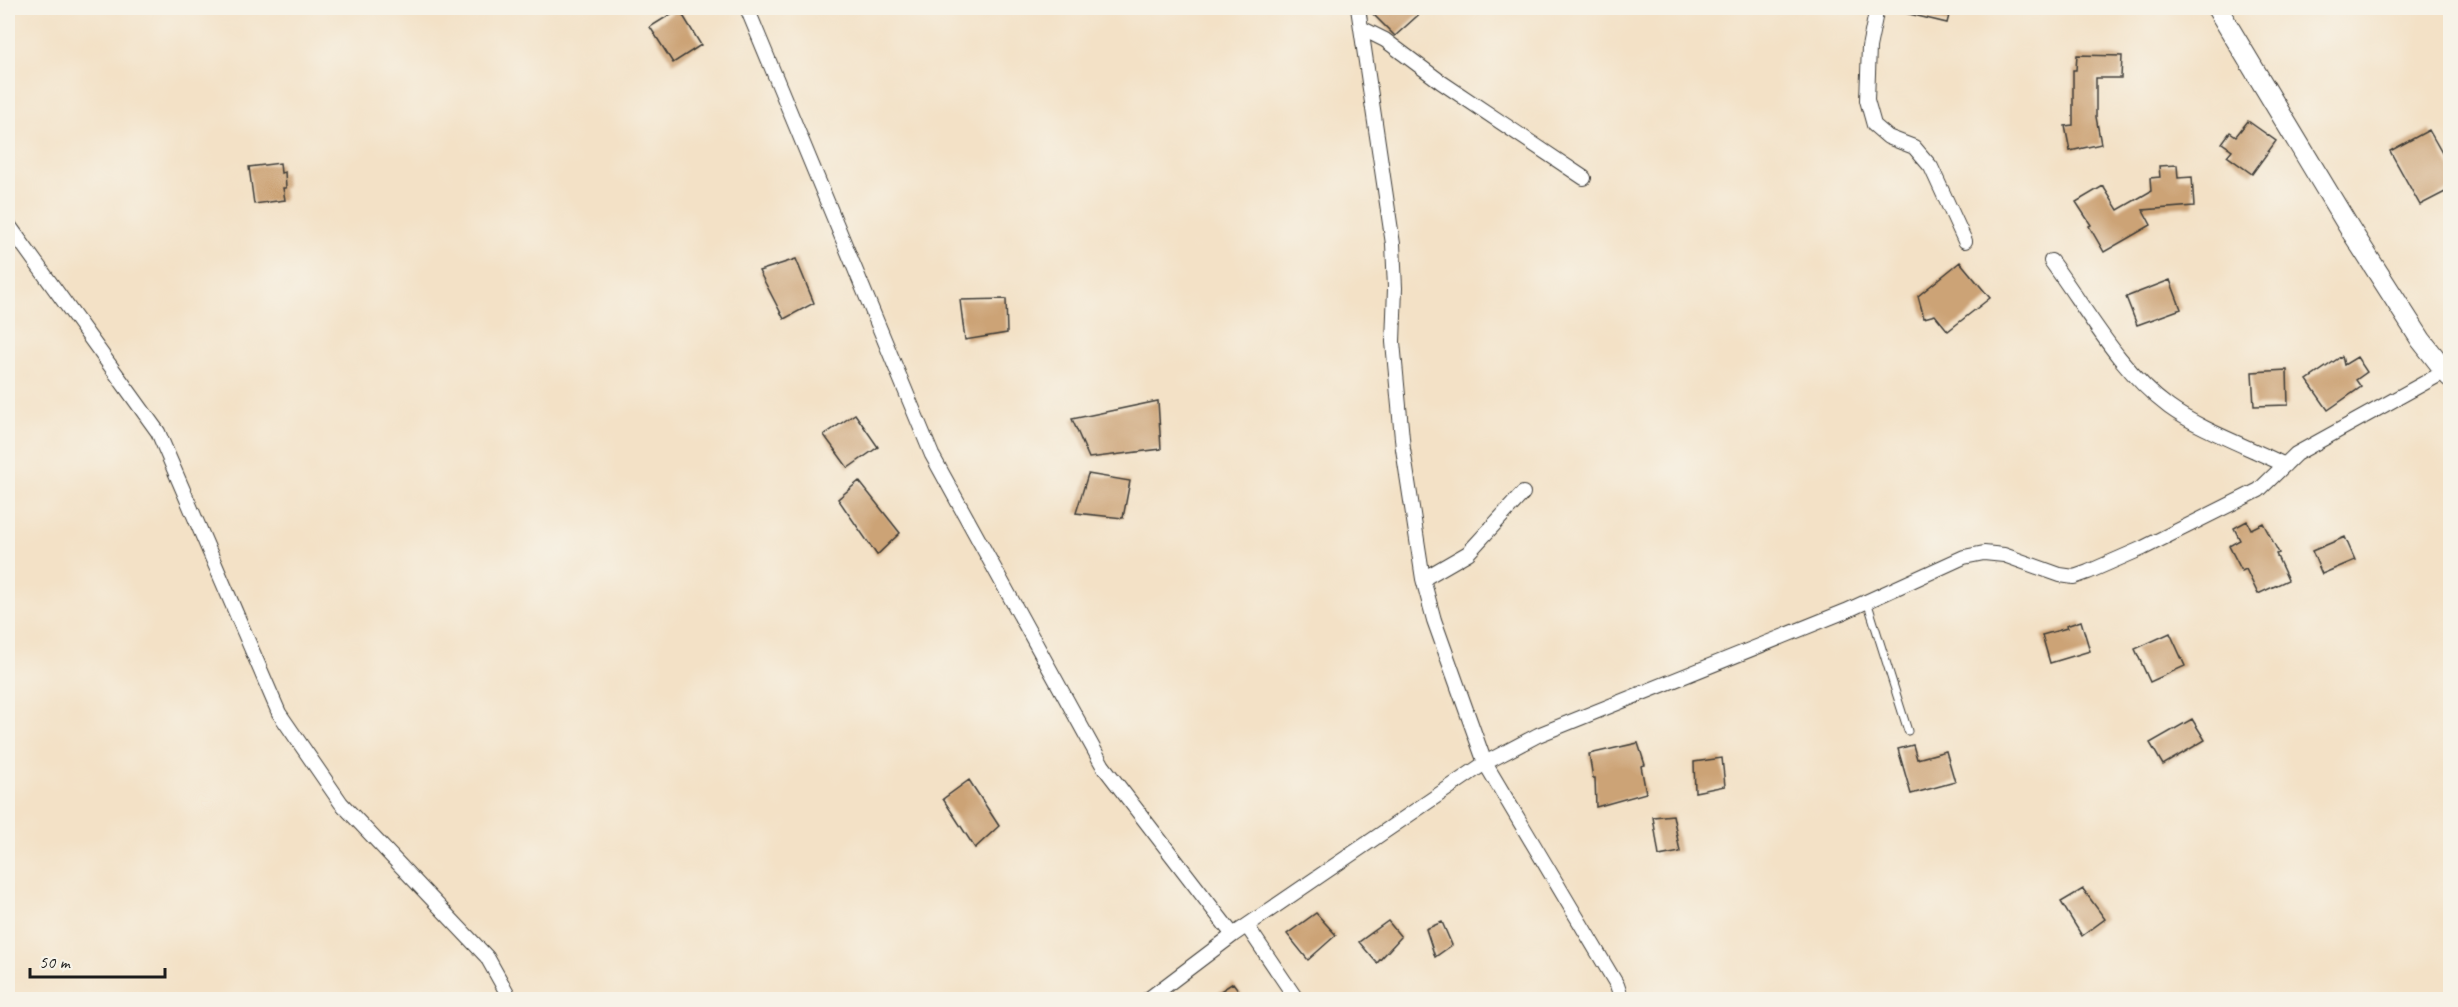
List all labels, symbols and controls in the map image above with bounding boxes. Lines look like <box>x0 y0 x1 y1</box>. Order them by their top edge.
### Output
scale bar <box>30 941 165 979</box>
text: 50 m <box>39 951 72 973</box>

